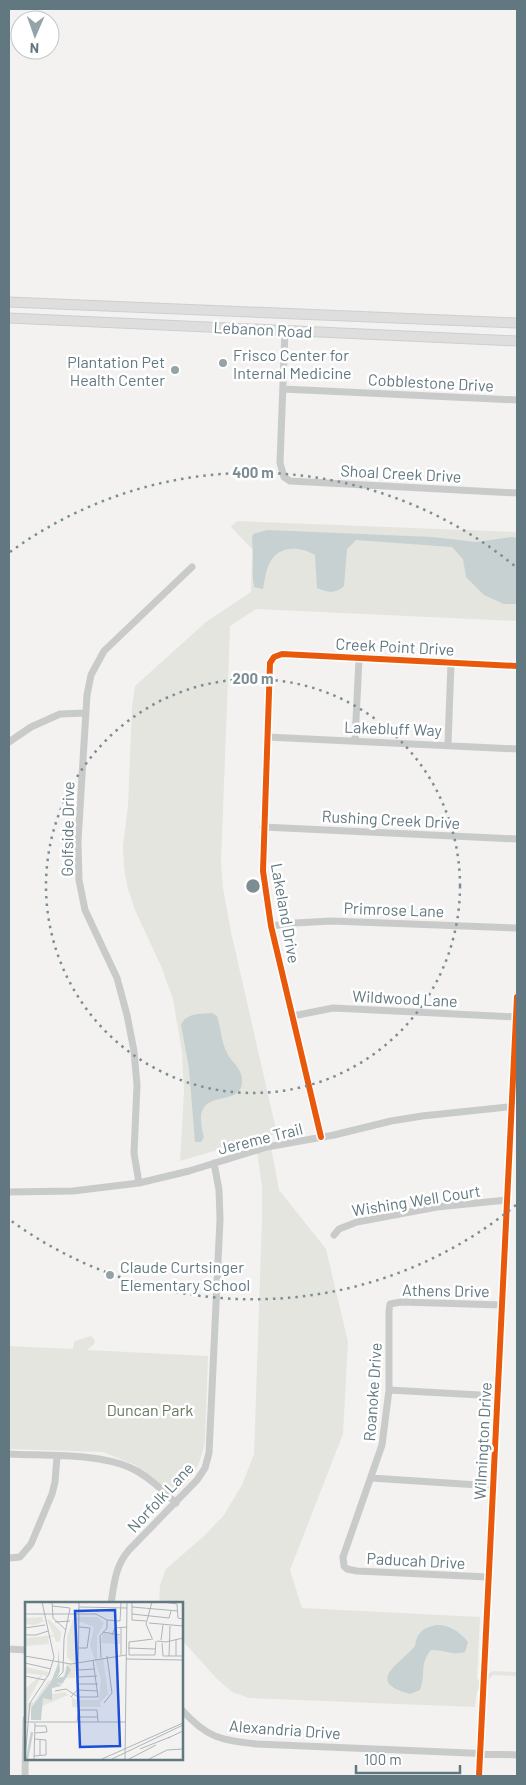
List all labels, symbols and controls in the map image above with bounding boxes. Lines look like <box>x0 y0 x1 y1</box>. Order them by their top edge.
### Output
north arrow <box>10 10 60 60</box>
text: N <box>30 40 39 57</box>
street label: Lebanon Road <box>213 317 313 341</box>
place label: Frisco Center for Internal Medicine <box>233 345 352 382</box>
place label: Plantation Pet Health Center <box>67 352 165 389</box>
marker: Frisco Center for Internal Medicine <box>217 357 229 369</box>
marker: Plantation Pet Health Center <box>169 364 181 376</box>
street label: Cobblestone Drive <box>368 369 494 395</box>
street label: Shoal Creek Drive <box>340 460 462 486</box>
text: 400 m <box>232 463 274 481</box>
street label: Creek Point Drive <box>335 633 455 659</box>
text: 200 m <box>232 669 274 687</box>
street label: Lakebluff Way <box>344 717 443 739</box>
street label: Golfside Drive <box>57 781 77 877</box>
street label: Rushing Creek Drive <box>321 806 461 832</box>
street label: Lakeland Drive <box>268 861 304 965</box>
centre of rings <box>244 877 262 895</box>
street label: Primrose Lane <box>343 898 445 920</box>
street label: Wildwood Lane <box>352 986 458 1010</box>
street label: Jereme Trail <box>216 1118 304 1158</box>
street label: Wishing Well Court <box>350 1180 482 1220</box>
place label: Claude Curtsinger Elementary School <box>120 1257 250 1294</box>
marker: Claude Curtsinger Elementary School <box>104 1269 116 1281</box>
street label: Athens Drive <box>402 1280 490 1300</box>
street label: Roanoke Drive <box>359 1342 385 1442</box>
street label: Wilmington Drive <box>469 1382 495 1500</box>
park label: Duncan Park <box>107 1400 193 1419</box>
street label: Norfolk Lane <box>123 1458 197 1536</box>
street label: Paducah Drive <box>366 1548 466 1572</box>
inset map <box>25 1602 182 1760</box>
street label: Alexandria Drive <box>229 1716 341 1742</box>
scale bar <box>356 1742 460 1774</box>
text: 100 m <box>364 1750 402 1768</box>

